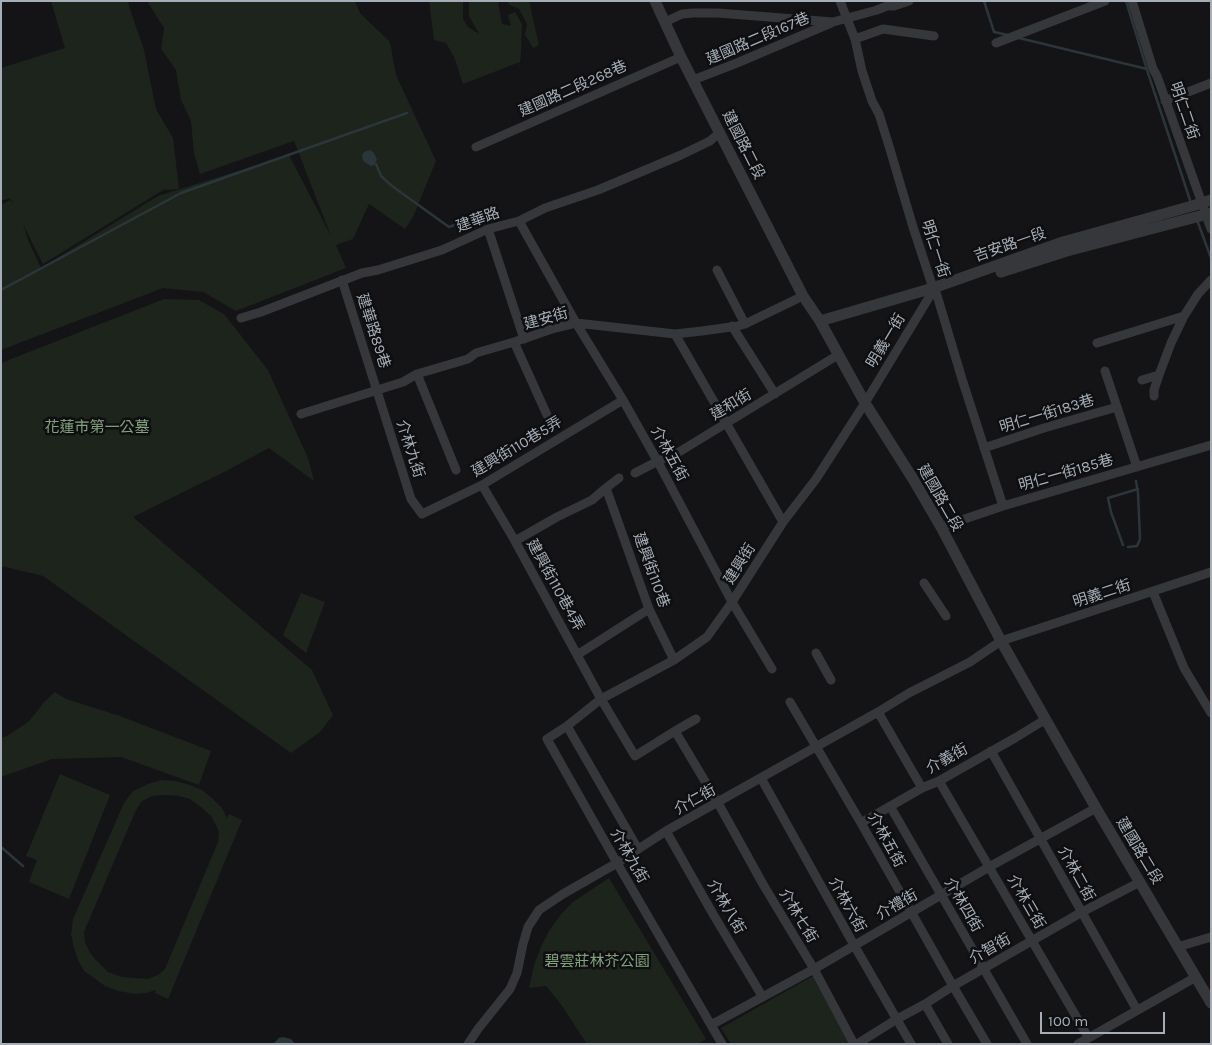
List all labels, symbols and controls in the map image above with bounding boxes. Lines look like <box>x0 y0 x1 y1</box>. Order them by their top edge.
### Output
street label: 建國路二段167巷 <box>704 9 812 69</box>
street label: 建國路二段268巷 <box>516 57 630 121</box>
street label: 明仁二街 <box>1166 80 1202 142</box>
street label: 建國路二段 <box>718 108 768 182</box>
street label: 建華路 <box>454 204 502 236</box>
street label: 明仁一街 <box>917 218 953 280</box>
street label: 吉安路一段 <box>972 224 1048 266</box>
street label: 建華路89巷 <box>352 291 394 371</box>
street label: 建安街 <box>522 304 570 334</box>
street label: 明義一街 <box>863 311 909 371</box>
street label: 建和街 <box>707 386 755 424</box>
street label: 明仁一街183巷 <box>997 391 1097 437</box>
street label: 建興街110巷5弄 <box>469 413 565 481</box>
street label: 介林九街 <box>392 418 428 480</box>
park label: 花蓮市第一公墓 <box>45 419 149 437</box>
street label: 介林五街 <box>647 423 691 485</box>
street label: 明仁一街185巷 <box>1017 451 1115 495</box>
street label: 建國路二段 <box>913 461 967 535</box>
street label: 建興街110巷 <box>629 530 673 610</box>
street label: 建興街110巷4弄 <box>522 536 588 634</box>
street label: 建興街 <box>720 540 760 588</box>
street label: 明義二街 <box>1071 576 1133 612</box>
street label: 介義街 <box>923 740 971 778</box>
street label: 介仁街 <box>671 781 719 819</box>
street label: 介林五街 <box>864 809 908 871</box>
street label: 建國路二段 <box>1112 814 1166 888</box>
street label: 介林九街 <box>606 826 652 886</box>
street label: 介林二街 <box>1054 843 1098 905</box>
street label: 介林三街 <box>1003 872 1049 932</box>
street label: 介林六街 <box>825 874 869 936</box>
street label: 介林四街 <box>940 875 986 935</box>
street label: 介林八街 <box>703 877 749 937</box>
street label: 介林七街 <box>775 886 821 946</box>
street label: 介禮街 <box>873 886 921 924</box>
street label: 介智街 <box>966 930 1014 968</box>
park label: 碧雲莊林芥公園 <box>545 953 649 971</box>
scale bar <box>1042 1002 1167 1034</box>
text: 100 m <box>1048 1012 1088 1030</box>

